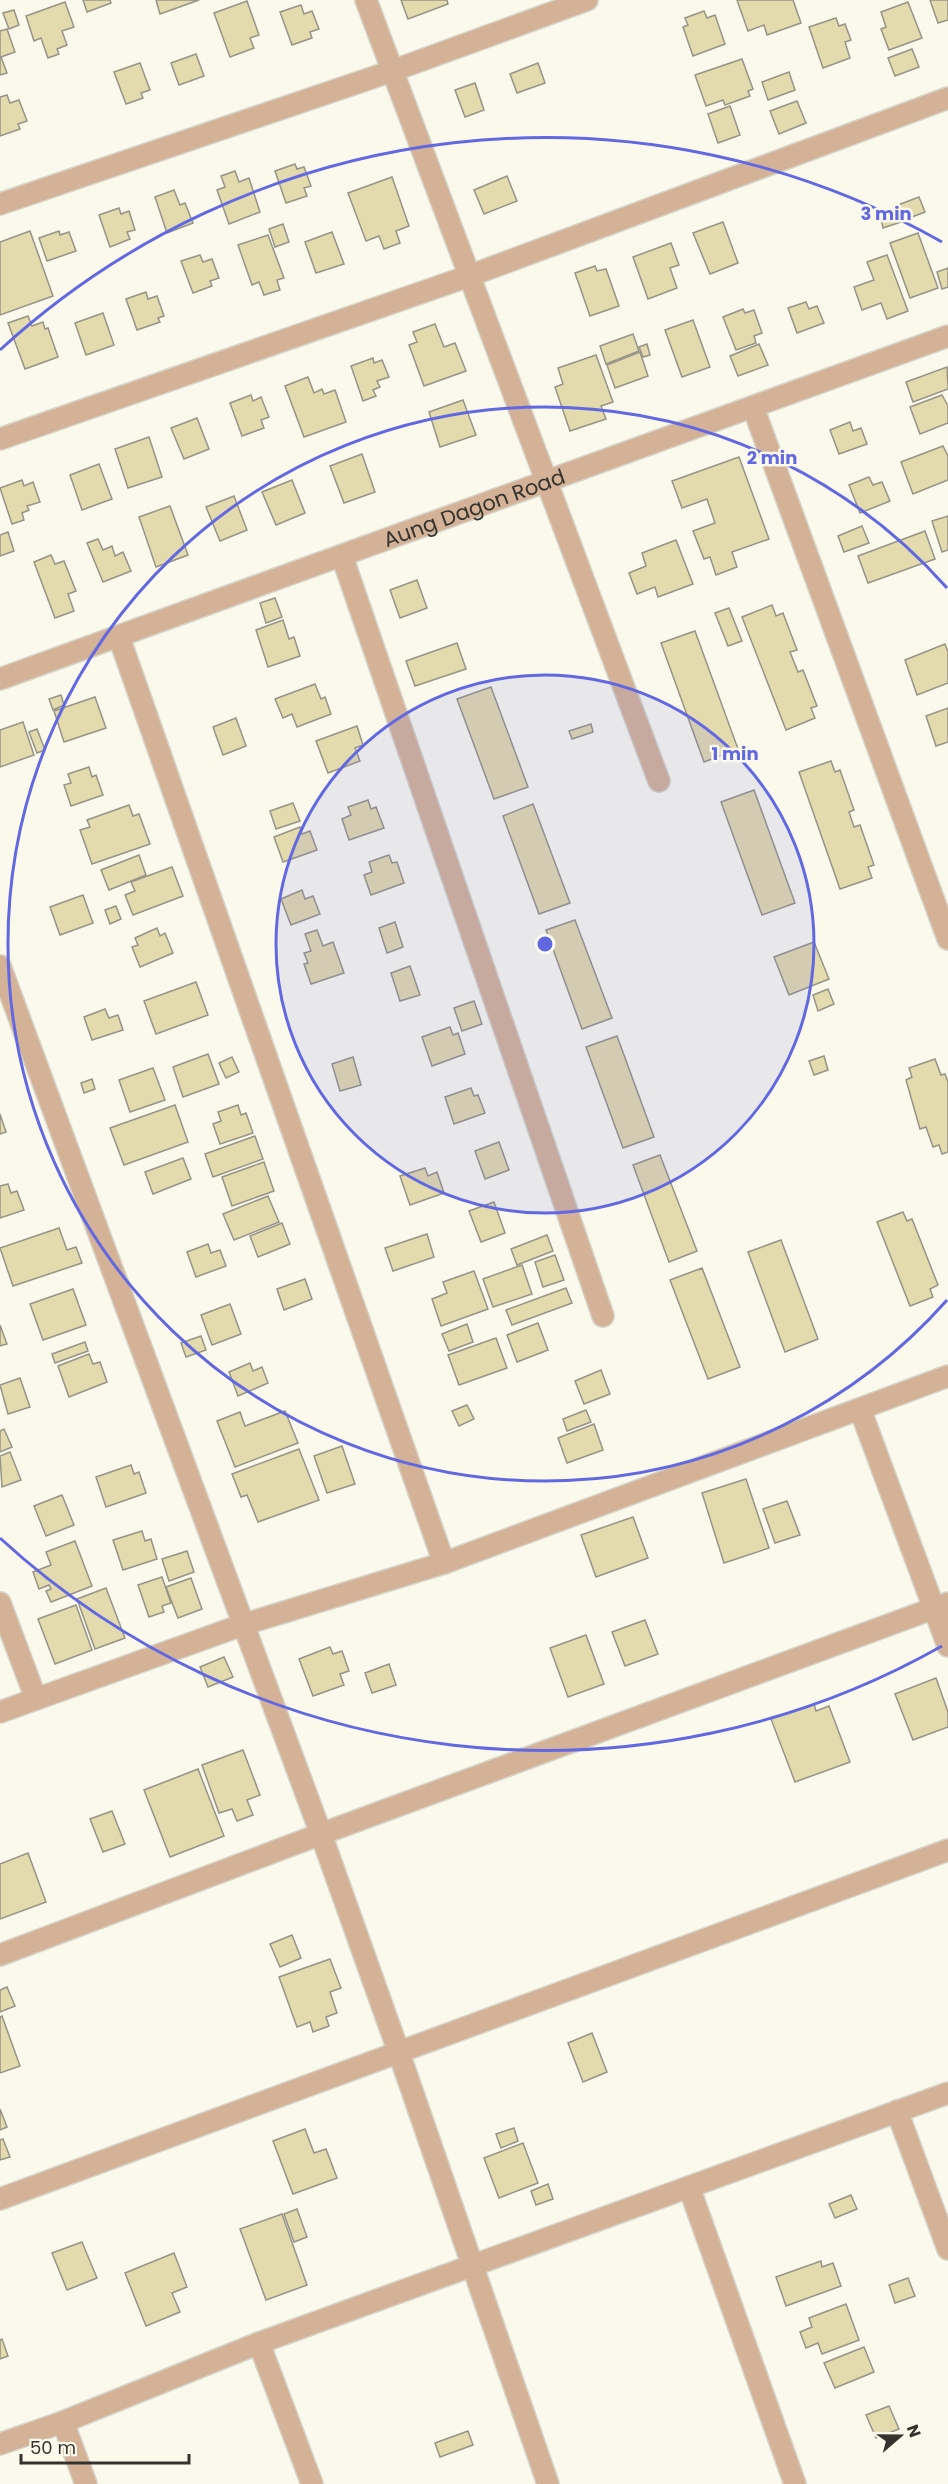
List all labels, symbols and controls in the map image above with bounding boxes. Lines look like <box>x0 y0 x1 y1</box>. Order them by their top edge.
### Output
text: 3 min <box>860 201 912 226</box>
text: 2 min <box>747 445 797 470</box>
street label: Aung Dagon Road <box>379 461 569 554</box>
text: 1 min <box>711 741 759 766</box>
centre of rings <box>535 934 555 954</box>
north arrow <box>870 2406 930 2466</box>
text: N <box>901 2421 926 2441</box>
scale bar <box>21 2427 189 2465</box>
text: 50 m <box>30 2435 76 2460</box>

